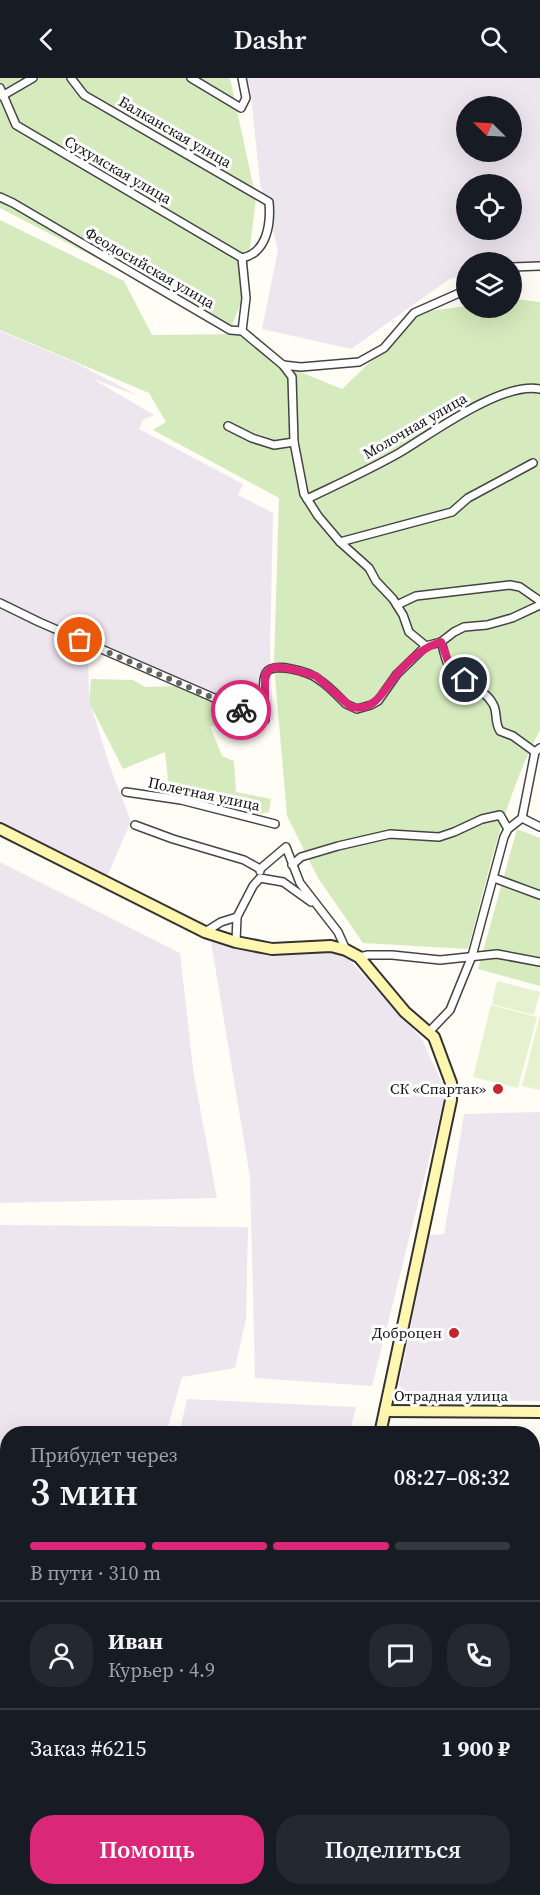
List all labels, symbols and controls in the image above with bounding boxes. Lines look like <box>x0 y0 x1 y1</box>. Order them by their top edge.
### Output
text: Dashr <box>234 21 306 58</box>
icon: back <box>30 23 63 56</box>
icon: search <box>477 23 510 56</box>
street label: Балканская улица <box>115 91 236 173</box>
north arrow <box>456 96 522 162</box>
map controls <box>456 96 522 318</box>
street label: Сухумская улица <box>61 130 176 209</box>
button: locate <box>456 174 522 240</box>
street label: Феодосийская улица <box>82 222 219 313</box>
button: layers <box>456 252 522 318</box>
street label: Молочная улица <box>359 387 471 464</box>
pin <box>54 614 105 665</box>
icon: bag <box>63 623 96 656</box>
pin <box>439 654 490 705</box>
icon: home <box>448 663 481 696</box>
courier <box>211 680 271 740</box>
icon: bike <box>225 694 258 727</box>
street label: Полетная улица <box>146 771 262 816</box>
place label: СК «Спартак» <box>390 1078 486 1099</box>
marker: СК «Спартак» <box>491 1082 505 1096</box>
place label: Доброцен <box>372 1322 442 1343</box>
marker: Доброцен <box>447 1326 461 1340</box>
street label: Отрадная улица <box>394 1385 508 1406</box>
text: Прибудет через <box>30 1441 177 1469</box>
text: 08:27–08:32 <box>394 1462 510 1492</box>
text: 3 мин <box>30 1465 138 1518</box>
text: В пути · 310 m <box>30 1559 161 1587</box>
button: person <box>30 1624 93 1687</box>
button: chat <box>369 1624 432 1687</box>
button: phone <box>447 1624 510 1687</box>
text: Иван <box>108 1626 163 1656</box>
text: Курьер · 4.9 <box>108 1656 215 1684</box>
text: Заказ #6215 <box>30 1733 146 1763</box>
text: 1 900 ₽ <box>441 1733 510 1763</box>
button: Помощь <box>30 1815 264 1884</box>
button: Поделиться <box>276 1815 510 1884</box>

